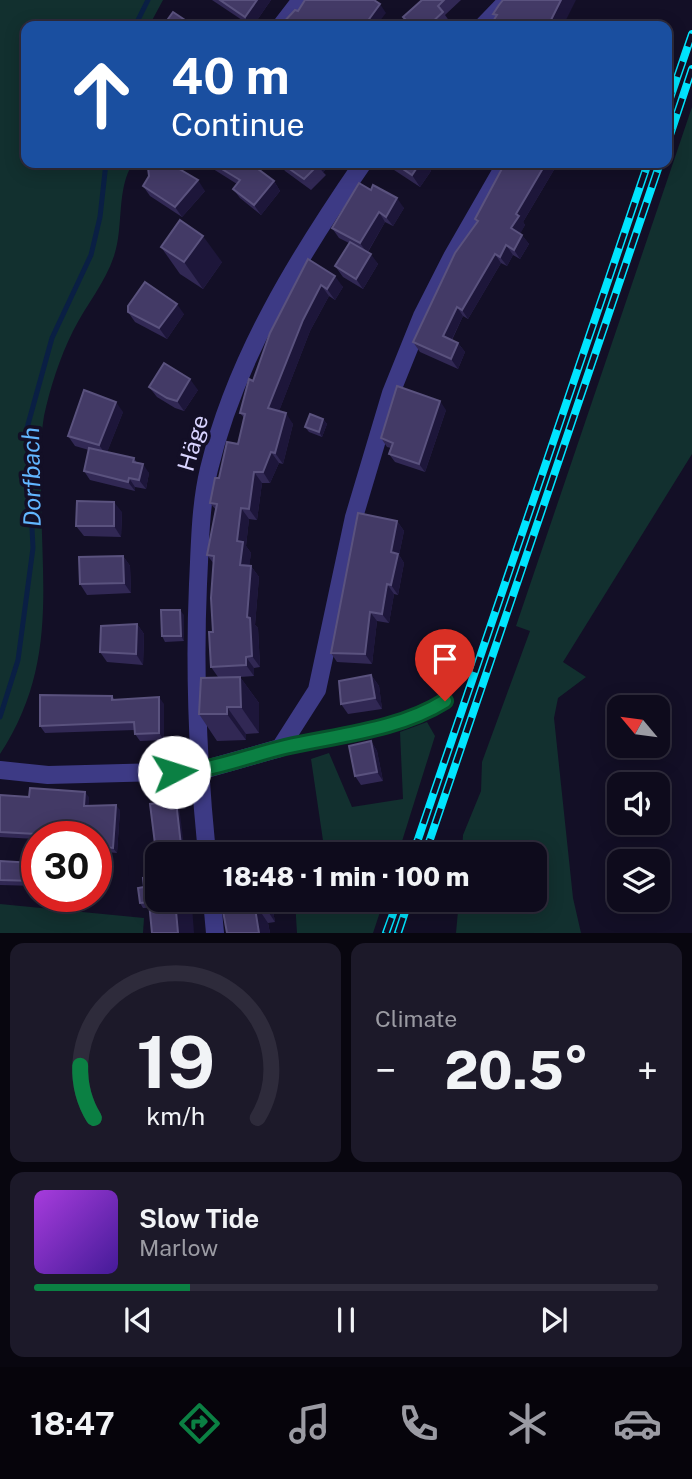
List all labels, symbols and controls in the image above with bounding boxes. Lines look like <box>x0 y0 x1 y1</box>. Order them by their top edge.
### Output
text: 40 m <box>171 47 290 105</box>
icon: ahead <box>56 49 147 140</box>
text: Continue <box>171 106 305 143</box>
street label: Häge <box>172 412 213 474</box>
water label: Dorfbach <box>16 427 46 527</box>
pin <box>415 629 475 701</box>
icon: arrive <box>426 640 464 678</box>
north arrow <box>607 695 670 758</box>
map controls <box>607 695 670 912</box>
position arrow <box>137 735 211 809</box>
button: sound <box>607 772 670 835</box>
speed limit sign: 30 <box>21 821 112 912</box>
button: layers <box>607 849 670 912</box>
text: 18:48 · 1 min · 100 m <box>223 861 469 892</box>
text: Climate <box>375 1005 457 1032</box>
text: 19 <box>136 1020 215 1105</box>
text: 20.5° <box>444 1040 589 1101</box>
text: − <box>375 1048 396 1093</box>
text: + <box>637 1048 658 1093</box>
text: km/h <box>146 1101 205 1131</box>
text: Slow Tide <box>139 1203 259 1234</box>
text: Marlow <box>139 1234 218 1261</box>
icon: previous <box>119 1301 157 1339</box>
icon: pause <box>327 1301 365 1339</box>
icon: next <box>535 1301 573 1339</box>
icon: directions <box>175 1399 224 1448</box>
icon: music <box>285 1399 334 1448</box>
icon: phone <box>394 1399 443 1448</box>
icon: climate <box>503 1399 552 1448</box>
icon: car <box>613 1399 662 1448</box>
text: 18:47 <box>30 1405 115 1442</box>

